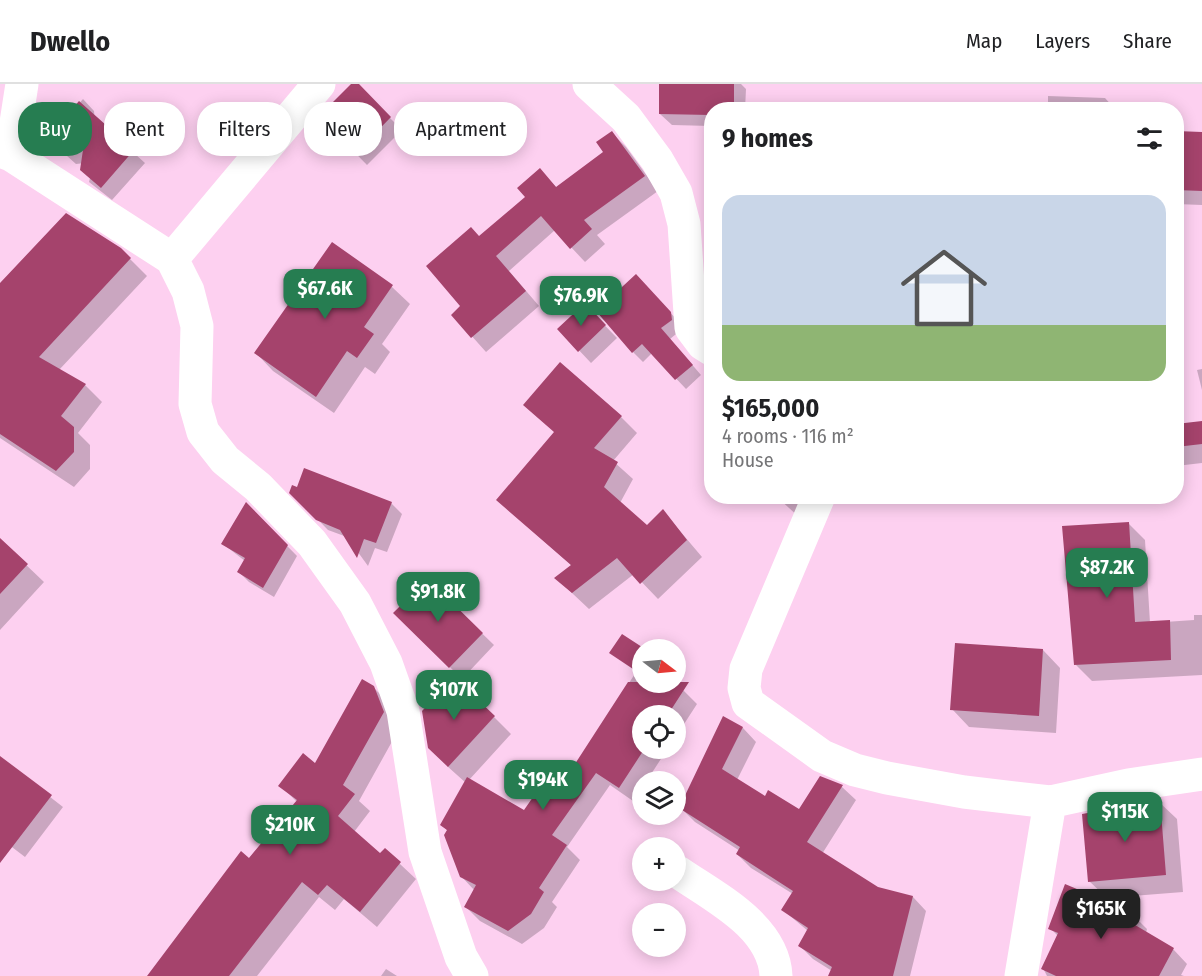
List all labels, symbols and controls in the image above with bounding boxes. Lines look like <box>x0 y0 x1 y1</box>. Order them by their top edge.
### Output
text: Dwello <box>30 25 110 58</box>
text: Map <box>966 28 1002 54</box>
text: Layers <box>1035 28 1090 54</box>
text: Share <box>1123 28 1172 54</box>
chip: Buy <box>18 102 92 156</box>
chip: Rent <box>104 102 185 156</box>
chip: Filters <box>197 102 292 156</box>
chip: New <box>304 102 382 156</box>
chip: Apartment <box>394 102 527 156</box>
icon: filters <box>1133 122 1166 155</box>
text: 9 homes <box>722 123 813 154</box>
icon: home <box>890 234 998 342</box>
pin: $67.6K <box>276 269 374 320</box>
text: $67.6K <box>297 276 353 300</box>
pin: $76.9K <box>532 276 630 327</box>
text: $76.9K <box>554 283 608 307</box>
text: $165,000 <box>722 393 819 424</box>
text: 4 rooms · 116 m² <box>722 424 854 448</box>
text: House <box>722 448 774 472</box>
pin: $87.2K <box>1058 548 1156 599</box>
text: $87.2K <box>1080 555 1134 579</box>
pin: $91.8K <box>389 572 487 623</box>
text: $91.8K <box>411 579 465 603</box>
north arrow <box>632 639 686 693</box>
map controls <box>632 639 686 957</box>
pin: $107K <box>412 670 496 721</box>
text: $107K <box>430 677 478 701</box>
button: locate <box>632 705 686 759</box>
pin: $194K <box>501 760 585 811</box>
text: $194K <box>518 767 568 791</box>
button: layers <box>632 771 686 825</box>
pin: $115K <box>1083 792 1167 843</box>
text: $115K <box>1101 799 1149 823</box>
pin: $210K <box>248 805 332 856</box>
text: $210K <box>265 812 315 836</box>
button: + <box>632 837 686 891</box>
pin: $165K <box>1059 889 1143 940</box>
text: $165K <box>1076 896 1126 920</box>
button: − <box>632 903 686 957</box>

